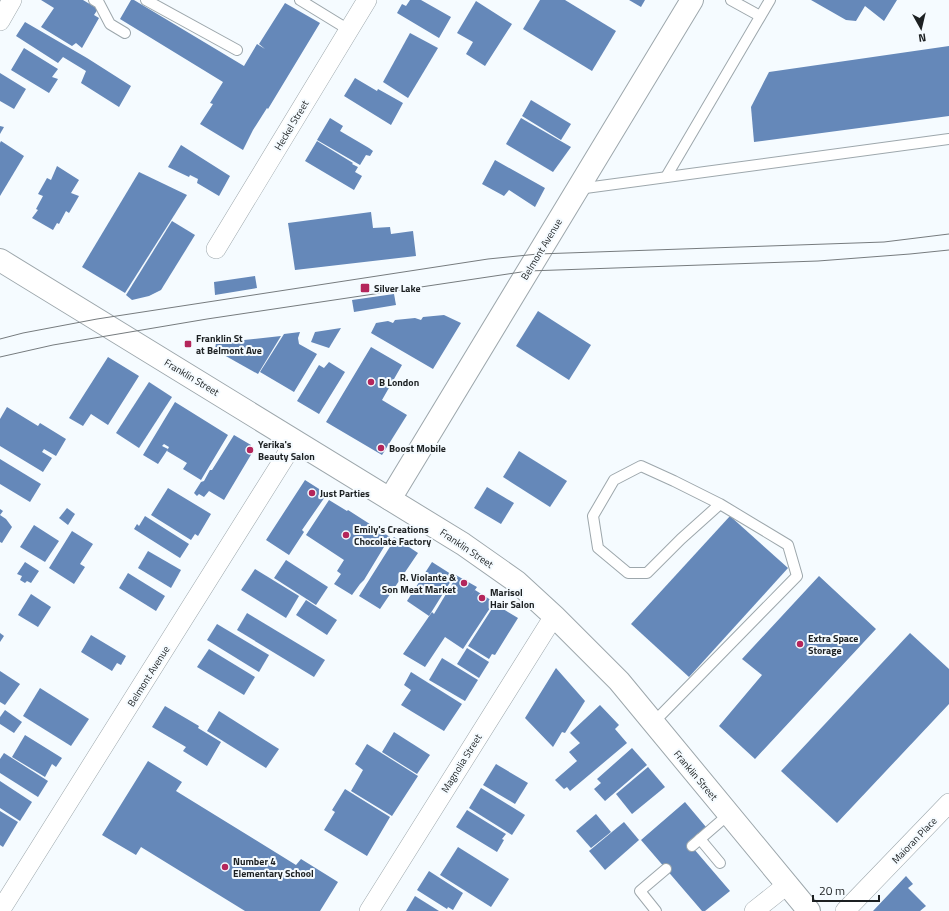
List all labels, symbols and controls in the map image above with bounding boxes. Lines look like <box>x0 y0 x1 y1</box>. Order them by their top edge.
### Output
north arrow <box>901 8 941 48</box>
text: N <box>918 29 927 46</box>
street label: Heckel Street <box>271 97 313 153</box>
street label: Belmont Avenue <box>517 216 566 283</box>
place label: Silver Lake <box>374 281 421 296</box>
marker: Silver Lake <box>359 282 371 294</box>
place label: Franklin St at Belmont Ave <box>196 331 262 358</box>
marker: Franklin St at Belmont Ave <box>183 339 193 349</box>
street label: Franklin Street <box>162 355 222 400</box>
place label: B London <box>379 375 419 390</box>
marker: B London <box>366 377 376 387</box>
place label: Yerika's Beauty Salon <box>258 437 315 464</box>
place label: Boost Mobile <box>389 441 446 456</box>
marker: Boost Mobile <box>376 443 386 453</box>
marker: Yerika's Beauty Salon <box>245 445 255 455</box>
place label: Just Parties <box>320 486 370 501</box>
marker: Just Parties <box>307 488 317 498</box>
place label: Emily's Creations Chocolate Factory <box>354 522 431 549</box>
street label: Franklin Street <box>437 525 497 572</box>
marker: Emily's Creations Chocolate Factory <box>341 530 351 540</box>
place label: R. Violante & Son Meat Market <box>382 570 456 597</box>
marker: R. Violante & Son Meat Market <box>459 578 469 588</box>
place label: Marisol Hair Salon <box>490 585 534 612</box>
marker: Marisol Hair Salon <box>477 593 487 603</box>
place label: Extra Space Storage <box>808 631 858 658</box>
marker: Extra Space Storage <box>795 639 805 649</box>
street label: Belmont Avenue <box>124 643 173 710</box>
street label: Magnolia Street <box>437 731 486 796</box>
street label: Franklin Street <box>670 747 721 804</box>
street label: Maioran Place <box>888 814 940 867</box>
place label: Number 4 Elementary School <box>233 854 314 881</box>
marker: Number 4 Elementary School <box>220 862 230 872</box>
scale bar <box>813 877 879 903</box>
text: 20 m <box>819 881 845 900</box>

